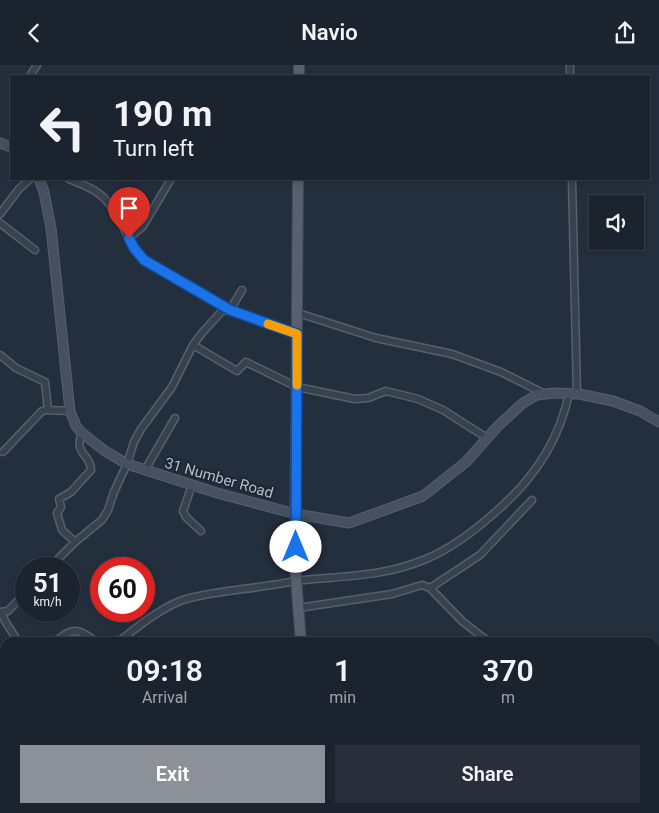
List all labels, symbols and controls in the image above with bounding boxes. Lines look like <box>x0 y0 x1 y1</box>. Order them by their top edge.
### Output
icon: back <box>20 19 48 47</box>
icon: share <box>611 19 639 47</box>
text: Navio <box>301 20 358 45</box>
text: 190 m <box>113 94 212 135</box>
icon: left <box>30 95 95 160</box>
text: Turn left <box>113 136 194 161</box>
pin <box>108 187 150 238</box>
icon: arrive <box>115 194 143 222</box>
map controls <box>589 195 644 250</box>
button: sound <box>589 195 644 250</box>
street label: 31 Number Road <box>163 454 275 502</box>
position arrow <box>269 520 321 572</box>
speed limit sign: 60 <box>90 557 155 622</box>
text: 51 <box>33 569 62 598</box>
text: km/h <box>33 595 62 609</box>
text: 09:18 <box>126 653 203 688</box>
text: 1 <box>334 653 351 688</box>
text: 370 <box>482 653 534 688</box>
text: Arrival <box>142 688 187 707</box>
text: min <box>329 688 356 707</box>
text: m <box>501 688 515 707</box>
button: Exit <box>20 745 325 803</box>
button: Share <box>335 745 640 803</box>

